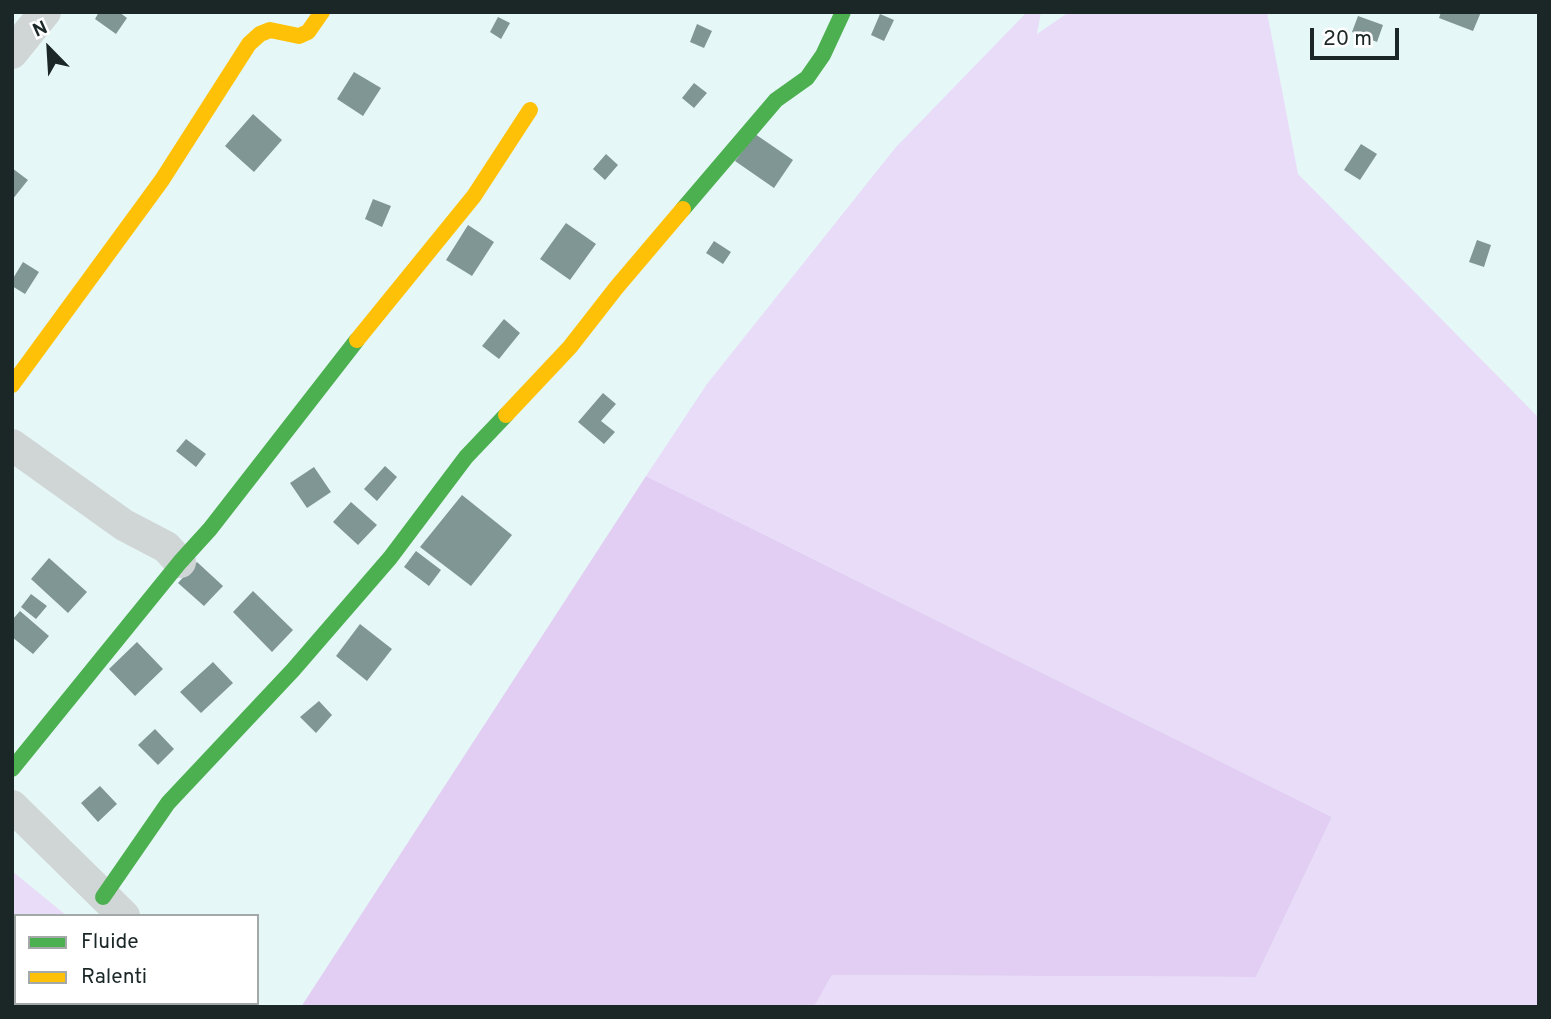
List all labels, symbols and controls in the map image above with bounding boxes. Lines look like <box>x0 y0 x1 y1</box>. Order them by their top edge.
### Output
north arrow <box>14 14 84 84</box>
scale bar <box>1313 14 1402 58</box>
text: N <box>29 16 52 44</box>
text: 20 m <box>1323 26 1372 53</box>
legend <box>14 914 259 1005</box>
text: Fluide <box>81 929 139 956</box>
text: Ralenti <box>81 964 147 991</box>

